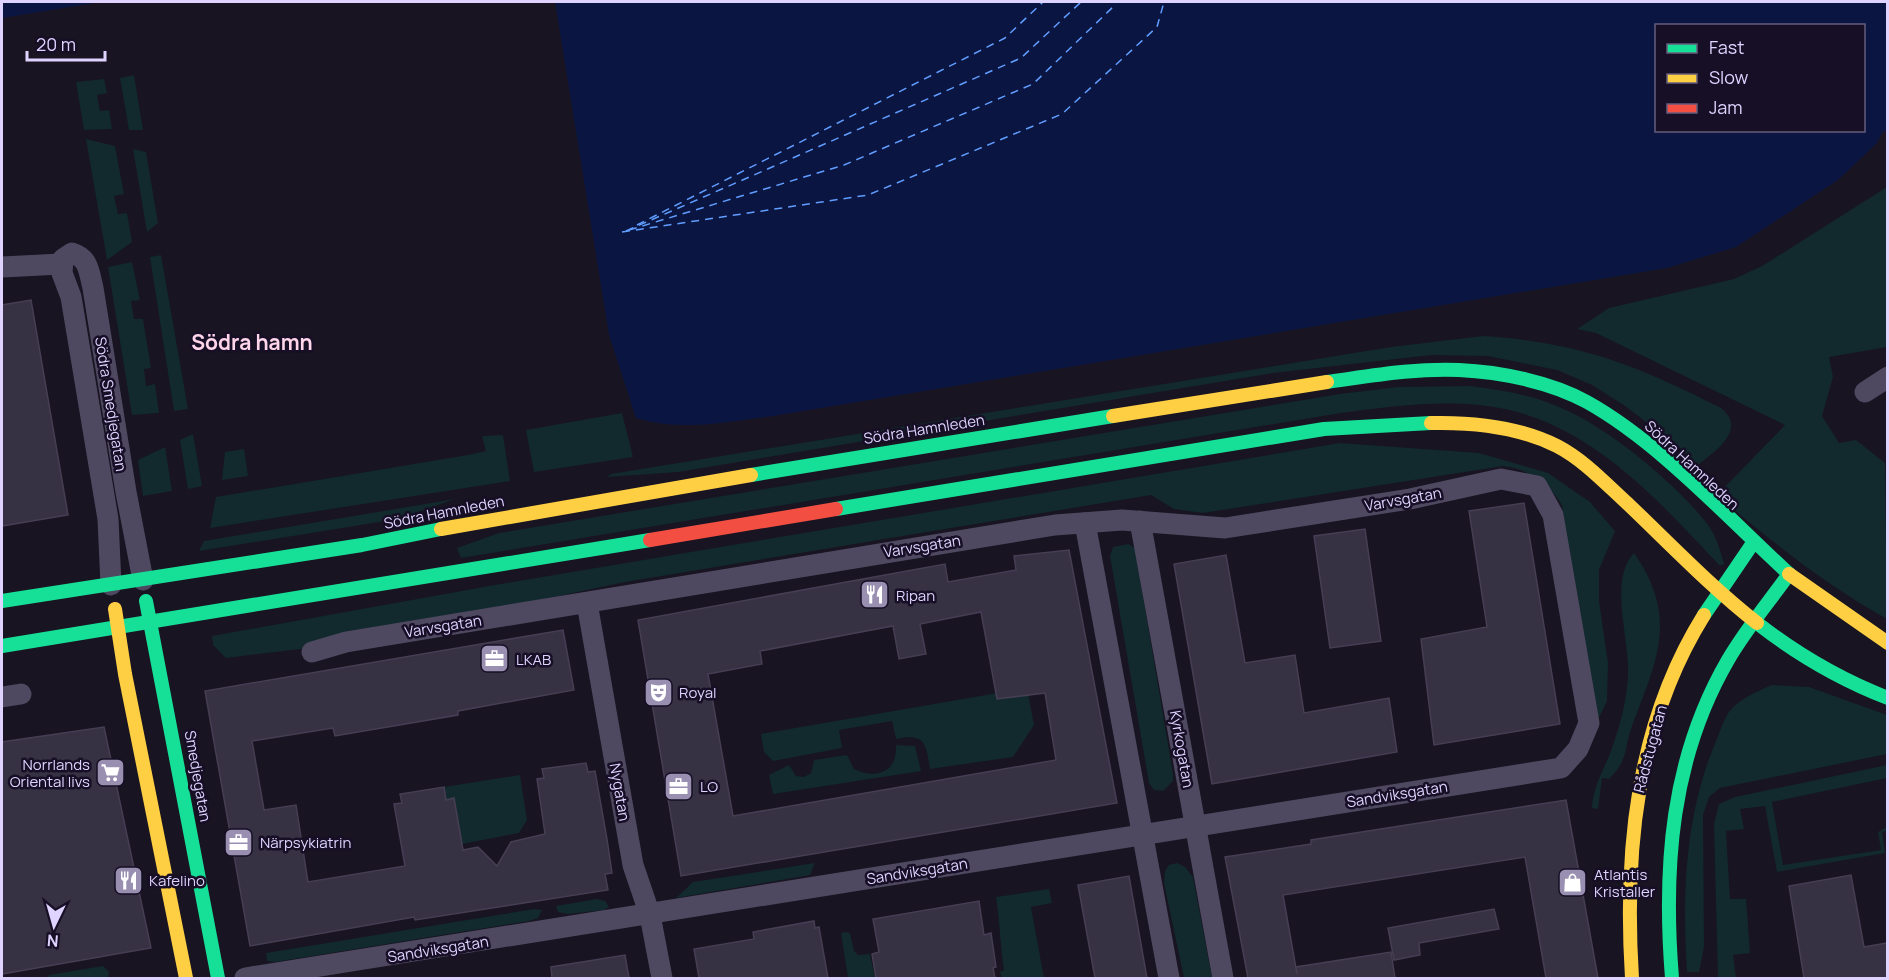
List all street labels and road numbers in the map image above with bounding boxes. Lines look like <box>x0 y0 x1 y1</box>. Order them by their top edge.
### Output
street label: Södra Smedjegatan <box>90 335 132 473</box>
street label: Södra Hamnleden <box>862 409 986 449</box>
street label: Södra Hamnleden <box>1640 416 1744 514</box>
street label: Varvsgatan <box>1363 482 1443 516</box>
street label: Södra Hamnleden <box>382 490 506 534</box>
street label: Varvsgatan <box>882 530 962 562</box>
street label: Varvsgatan <box>403 610 483 642</box>
street label: Rådstugatan <box>1628 703 1672 795</box>
street label: Kyrkogatan <box>1165 709 1199 789</box>
street label: Smedjegatan <box>180 729 216 823</box>
street label: Nygatan <box>605 761 635 823</box>
street label: Sandviksgatan <box>1345 776 1449 812</box>
street label: Sandviksgatan <box>865 853 969 889</box>
street label: Sandviksgatan <box>386 931 490 967</box>

